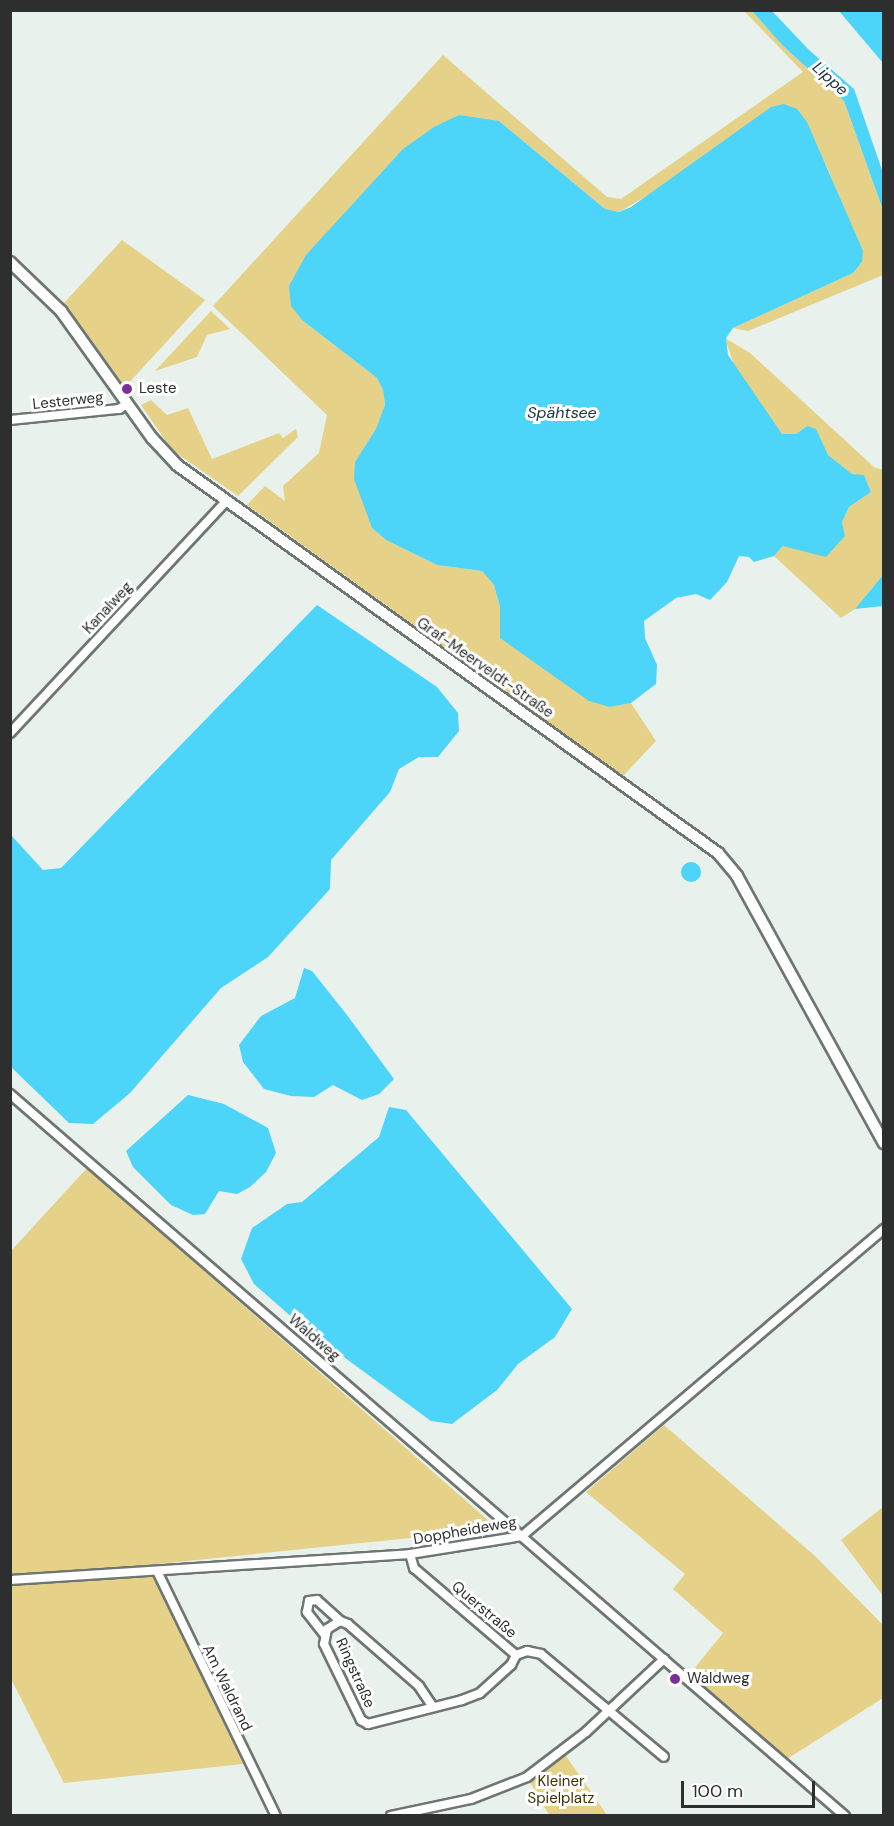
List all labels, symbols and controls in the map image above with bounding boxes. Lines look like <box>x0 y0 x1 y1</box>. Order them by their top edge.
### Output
water label: Lippe <box>808 58 852 100</box>
place label: Leste <box>139 380 176 398</box>
marker: Leste <box>120 382 134 396</box>
street label: Lesterweg <box>32 388 104 414</box>
water label: Spähtsee <box>527 403 597 423</box>
street label: Kanalweg <box>79 578 137 638</box>
street label: Graf-Meerveldt-Straße <box>413 614 557 722</box>
street label: Waldweg <box>284 1311 344 1365</box>
street label: Doppheideweg <box>412 1513 518 1549</box>
street label: Querstraße <box>448 1578 520 1642</box>
street label: Ringstraße <box>332 1635 378 1711</box>
street label: Am Waldrand <box>198 1642 256 1734</box>
place label: Waldweg <box>687 1670 750 1688</box>
marker: Waldweg <box>668 1672 682 1686</box>
scale bar <box>684 1769 818 1807</box>
park label: Kleiner Spielplatz <box>528 1772 594 1807</box>
text: 100 m <box>692 1779 743 1803</box>

